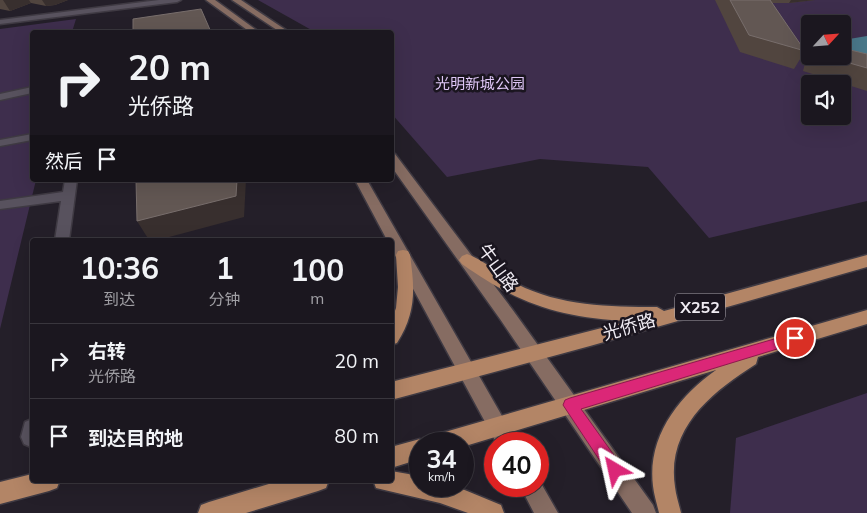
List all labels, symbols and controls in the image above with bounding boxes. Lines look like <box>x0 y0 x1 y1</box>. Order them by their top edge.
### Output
north arrow <box>801 15 851 65</box>
map controls <box>801 15 851 125</box>
text: 20 m <box>128 45 211 89</box>
icon: right <box>45 50 110 115</box>
park label: 光明新城公园 <box>435 74 525 93</box>
button: sound <box>801 75 851 125</box>
text: 光侨路 <box>128 92 194 120</box>
icon: arrive <box>93 145 121 173</box>
text: 然后 <box>45 149 83 173</box>
street label: 牛山路 <box>473 239 524 296</box>
text: 10:36 <box>80 249 159 287</box>
text: 1 <box>216 249 234 287</box>
text: 100 <box>290 251 344 289</box>
text: m <box>310 288 324 308</box>
text: 到达 <box>103 289 135 309</box>
text: 分钟 <box>209 289 241 309</box>
road number: X252 <box>675 294 725 320</box>
street label: 光侨路 <box>600 308 658 345</box>
pin <box>774 317 816 359</box>
icon: arrive <box>781 324 809 352</box>
text: 右转 <box>88 339 126 363</box>
icon: right <box>45 347 73 375</box>
text: 20 m <box>335 349 379 373</box>
text: 光侨路 <box>88 366 136 386</box>
icon: arrive <box>45 422 73 450</box>
text: 80 m <box>335 424 379 448</box>
text: 到达目的地 <box>88 426 183 450</box>
speed limit sign: 40 <box>484 432 549 497</box>
text: 34 <box>426 443 457 474</box>
position arrow <box>588 443 640 495</box>
text: km/h <box>428 469 455 484</box>

